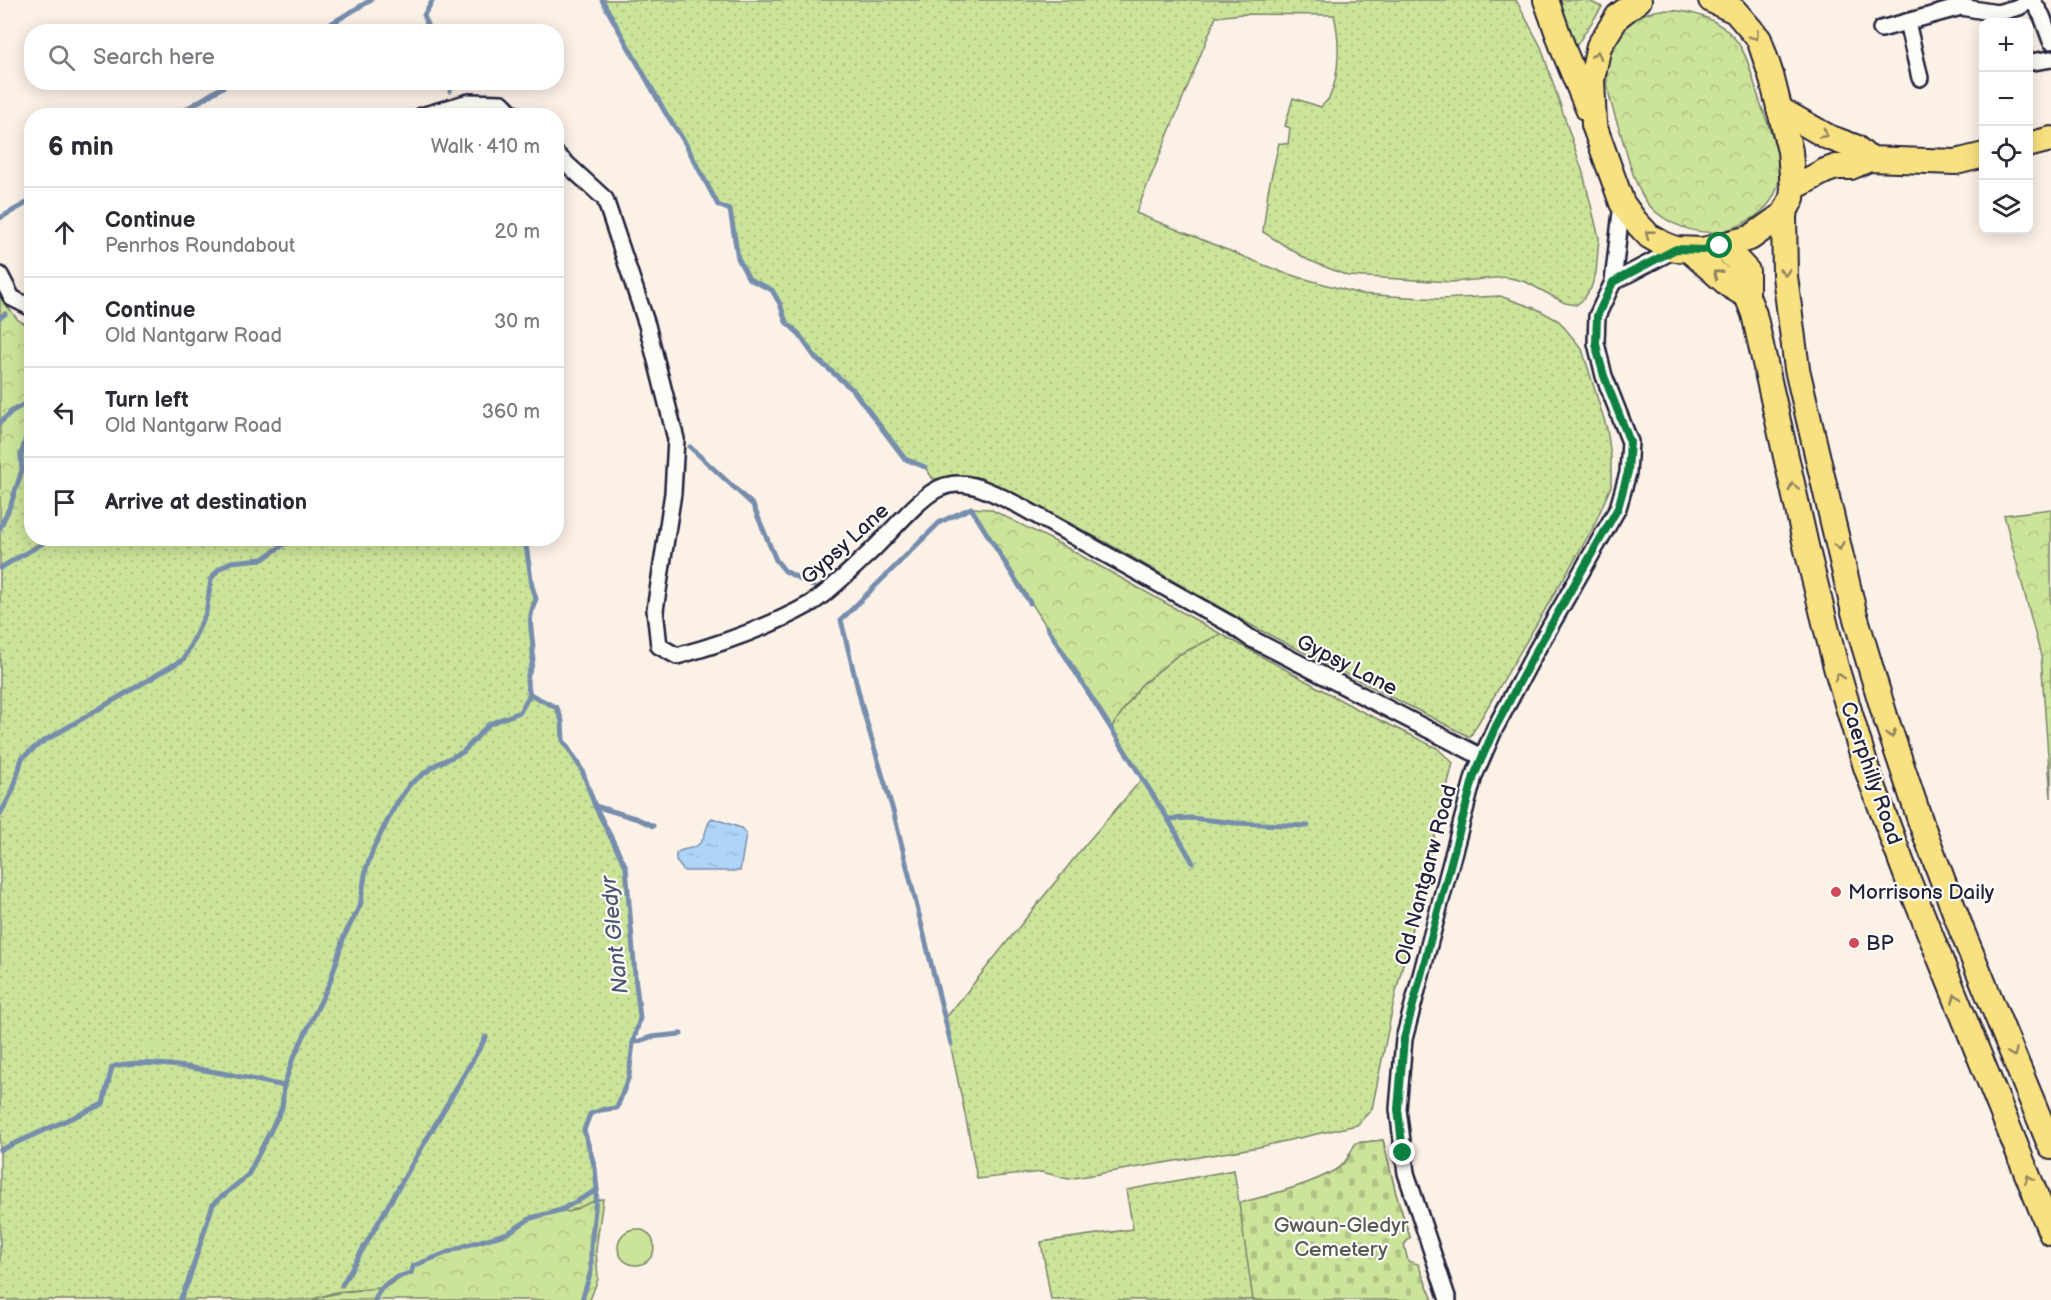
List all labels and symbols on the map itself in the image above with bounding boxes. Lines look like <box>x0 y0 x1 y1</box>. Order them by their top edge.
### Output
one-way arrow <box>1748 29 1759 40</box>
one-way arrow <box>1590 50 1603 60</box>
one-way arrow <box>1818 127 1829 139</box>
one-way arrow <box>1645 230 1656 241</box>
route start <box>1706 232 1732 258</box>
one-way arrow <box>1779 268 1791 277</box>
one-way arrow <box>1713 270 1724 281</box>
one-way arrow <box>1787 482 1800 492</box>
street label: Gypsy Lane <box>796 498 894 590</box>
one-way arrow <box>1831 540 1844 550</box>
street label: Gypsy Lane <box>1293 629 1401 701</box>
one-way arrow <box>1834 672 1846 683</box>
street label: Caerphilly Road <box>1835 698 1907 848</box>
one-way arrow <box>1883 728 1896 738</box>
street label: Old Nantgarw Road <box>1390 782 1462 968</box>
water label: Nant Gledyr <box>595 873 635 995</box>
place label: Morrisons Daily <box>1848 880 1995 905</box>
marker: Morrisons Daily <box>1829 885 1843 899</box>
place label: BP <box>1866 931 1894 956</box>
marker: BP <box>1847 936 1861 950</box>
one-way arrow <box>1951 993 1963 1004</box>
one-way arrow <box>2006 1046 2018 1057</box>
route end <box>1389 1139 1415 1165</box>
one-way arrow <box>2024 1174 2036 1185</box>
park label: Gwaun-Gledyr Cemetery <box>1274 1213 1409 1262</box>

